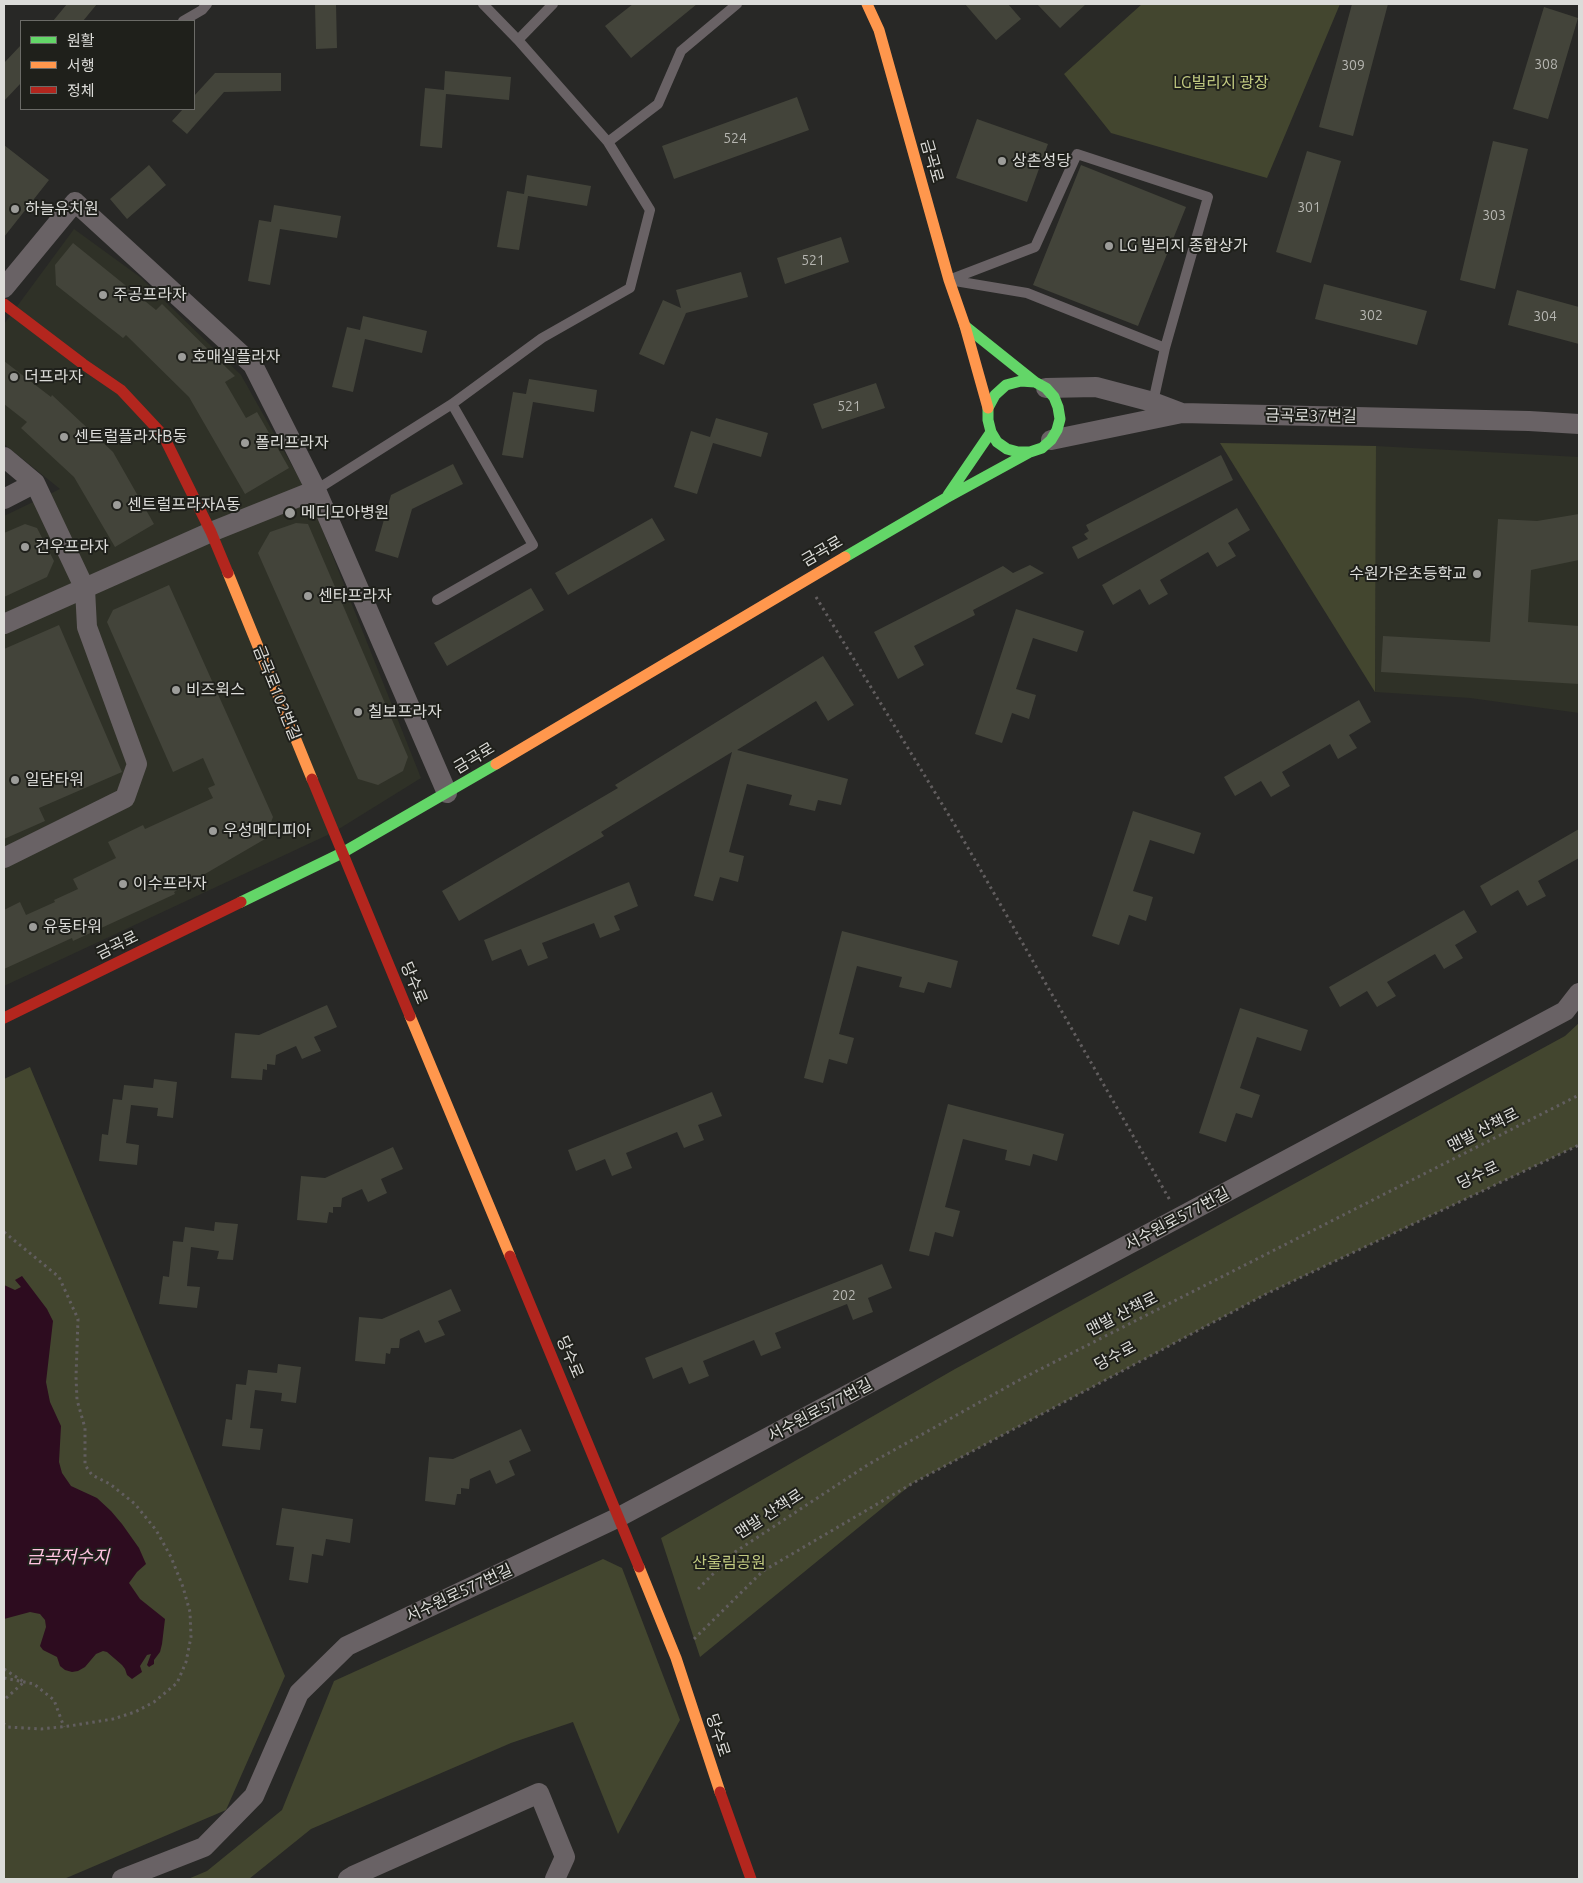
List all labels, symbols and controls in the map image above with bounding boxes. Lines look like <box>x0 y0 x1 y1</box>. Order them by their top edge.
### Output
legend <box>20 20 195 110</box>
text: 원활 <box>67 32 95 49</box>
house number: 308 <box>1534 56 1558 72</box>
text: 서행 <box>67 57 95 74</box>
house number: 309 <box>1341 57 1365 73</box>
park label: LG빌리지 광장 <box>1173 73 1269 93</box>
text: 정체 <box>67 82 95 99</box>
house number: 524 <box>723 130 747 146</box>
street label: 금곡로 <box>917 137 947 185</box>
place label: 상촌성당 <box>1012 151 1071 171</box>
marker: 상촌성당 <box>996 155 1008 167</box>
place label: 하늘유치원 <box>25 199 99 219</box>
house number: 301 <box>1297 199 1321 215</box>
marker: 하늘유치원 <box>9 203 21 215</box>
house number: 303 <box>1482 207 1506 223</box>
place label: LG 빌리지 종합상가 <box>1119 236 1248 256</box>
marker: LG 빌리지 종합상가 <box>1103 240 1115 252</box>
house number: 521 <box>801 252 825 268</box>
place label: 주공프라자 <box>113 285 187 305</box>
marker: 주공프라자 <box>97 289 109 301</box>
house number: 302 <box>1359 307 1383 323</box>
house number: 304 <box>1533 308 1557 324</box>
place label: 호매실플라자 <box>192 347 280 367</box>
marker: 호매실플라자 <box>176 351 188 363</box>
place label: 더프라자 <box>24 367 83 387</box>
marker: 더프라자 <box>8 371 20 383</box>
house number: 521 <box>837 398 861 414</box>
street label: 금곡로37번길 <box>1265 406 1357 426</box>
place label: 센트럴플라자B동 <box>74 427 187 447</box>
marker: 센트럴플라자B동 <box>58 431 70 443</box>
place label: 폴리프라자 <box>255 433 329 453</box>
marker: 폴리프라자 <box>239 437 251 449</box>
place label: 센트럴프라자A동 <box>127 495 240 515</box>
marker: 센트럴프라자A동 <box>111 499 123 511</box>
place label: 메디모아병원 <box>301 503 389 523</box>
marker: 메디모아병원 <box>283 506 297 520</box>
street label: 금곡로 <box>798 532 846 570</box>
place label: 건우프라자 <box>35 537 109 557</box>
marker: 건우프라자 <box>19 541 31 553</box>
place label: 수원가온초등학교 <box>1349 564 1467 584</box>
marker: 수원가온초등학교 <box>1471 568 1483 580</box>
place label: 센타프라자 <box>318 586 392 606</box>
marker: 센타프라자 <box>302 590 314 602</box>
street label: 금곡로102번길 <box>249 643 305 743</box>
place label: 비즈윅스 <box>186 680 245 700</box>
marker: 비즈윅스 <box>170 684 182 696</box>
place label: 칠보프라자 <box>368 702 442 722</box>
marker: 칠보프라자 <box>352 706 364 718</box>
street label: 금곡로 <box>450 738 498 778</box>
place label: 일담타워 <box>25 770 84 790</box>
marker: 일담타워 <box>9 774 21 786</box>
place label: 우성메디피아 <box>223 821 311 841</box>
marker: 우성메디피아 <box>207 825 219 837</box>
place label: 이수프라자 <box>133 874 207 894</box>
marker: 이수프라자 <box>117 878 129 890</box>
place label: 유동타워 <box>43 917 102 937</box>
marker: 유동타워 <box>27 921 39 933</box>
street label: 금곡로 <box>93 927 141 963</box>
street label: 당수로 <box>397 959 431 1007</box>
street label: 맨발 산책로 <box>1444 1104 1522 1156</box>
street label: 당수로 <box>1454 1157 1502 1193</box>
street label: 서수원로577번길 <box>1122 1183 1232 1255</box>
house number: 202 <box>832 1287 856 1303</box>
street label: 맨발 산책로 <box>1083 1288 1161 1340</box>
street label: 당수로 <box>553 1333 587 1381</box>
street label: 당수로 <box>1091 1337 1139 1375</box>
street label: 서수원로577번길 <box>765 1374 875 1446</box>
street label: 맨발 산책로 <box>731 1485 807 1543</box>
water label: 금곡저수지 <box>27 1546 109 1568</box>
park label: 산울림공원 <box>692 1553 766 1573</box>
street label: 서수원로577번길 <box>403 1560 515 1626</box>
street label: 당수로 <box>702 1711 734 1759</box>

